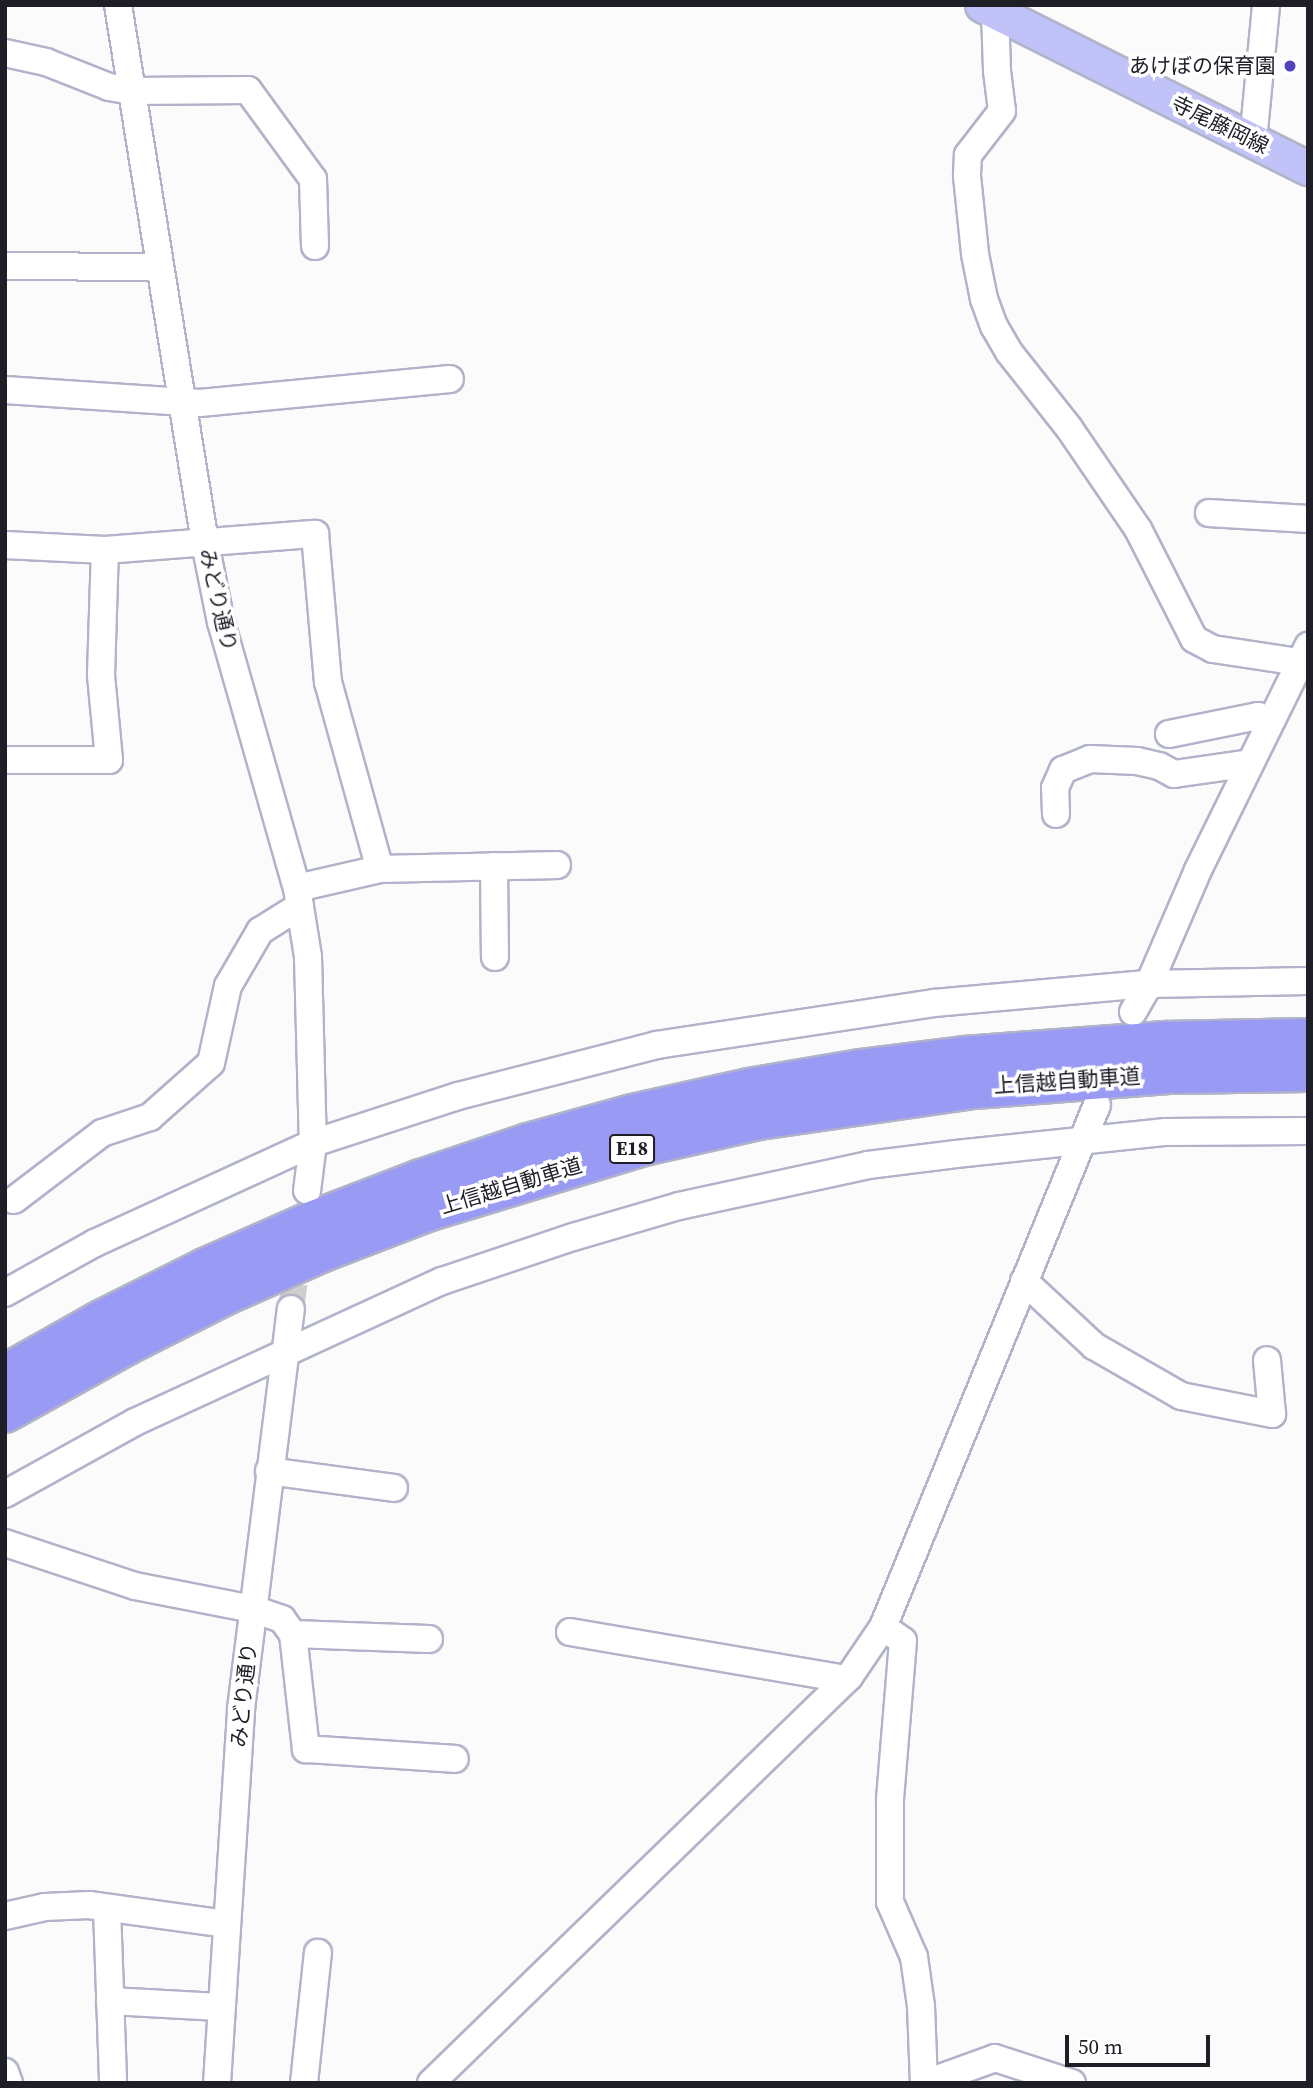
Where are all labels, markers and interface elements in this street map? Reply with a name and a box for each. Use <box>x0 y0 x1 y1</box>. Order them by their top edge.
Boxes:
place label: あけぼの保育園 <box>1129 53 1276 79</box>
marker: あけぼの保育園 <box>1282 58 1298 74</box>
street label: 寺尾藤岡線 <box>1167 91 1273 159</box>
street label: みどり通り <box>194 546 242 654</box>
street label: 上信越自動車道 <box>993 1063 1141 1099</box>
road number: E18 <box>608 1134 656 1164</box>
street label: 上信越自動車道 <box>437 1152 585 1220</box>
street label: みどり通り <box>226 1641 262 1749</box>
scale bar <box>1068 2022 1213 2066</box>
text: 50 m <box>1078 2032 1123 2061</box>

